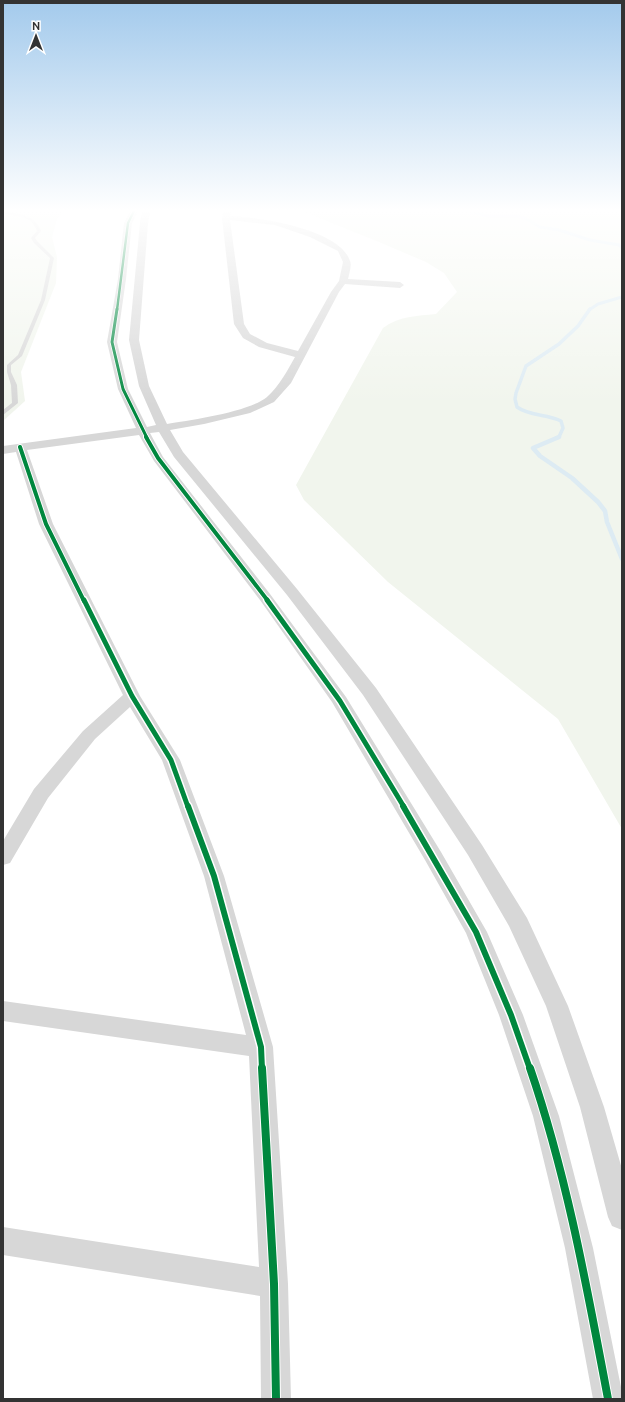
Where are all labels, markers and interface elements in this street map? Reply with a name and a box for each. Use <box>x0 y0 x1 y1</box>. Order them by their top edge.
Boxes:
north arrow <box>16 16 56 56</box>
text: N <box>32 20 40 32</box>

